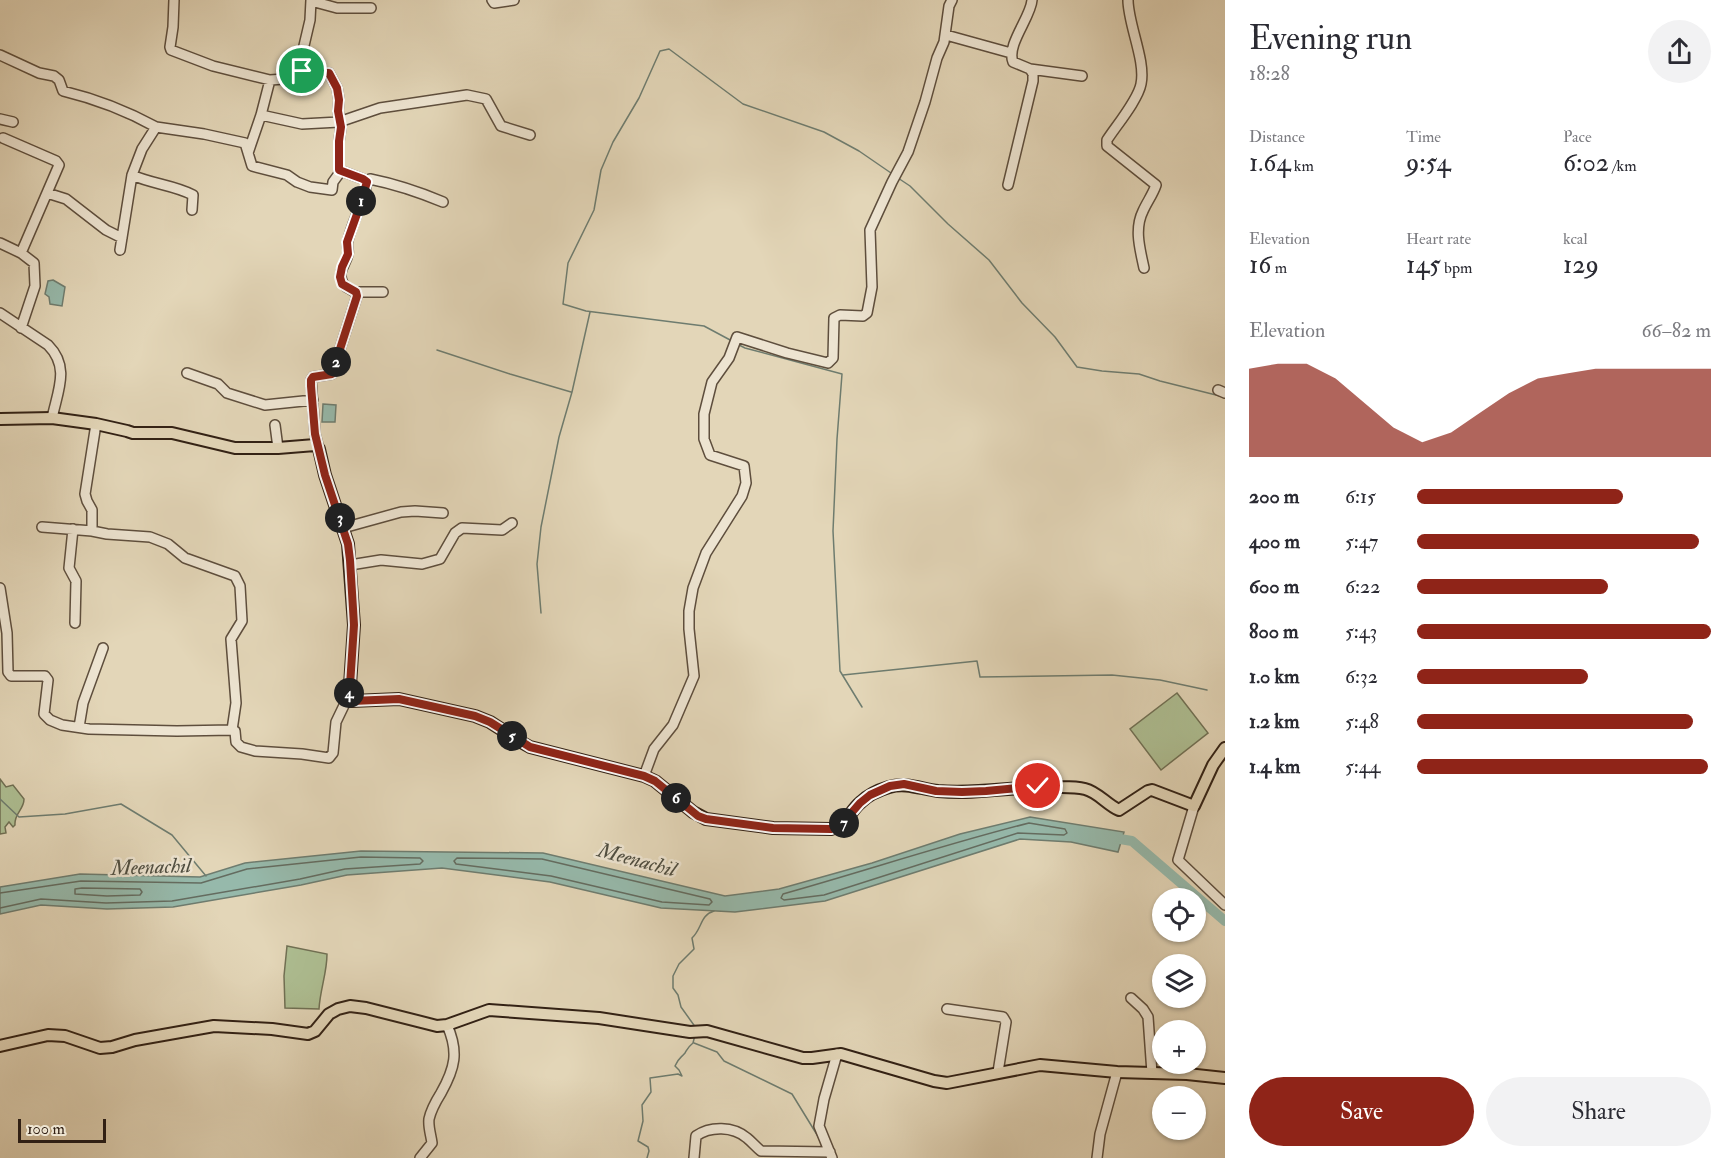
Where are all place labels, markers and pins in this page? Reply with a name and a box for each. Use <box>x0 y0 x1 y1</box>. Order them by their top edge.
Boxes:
pin <box>276 45 327 96</box>
pin: 1 <box>346 186 376 216</box>
pin: 2 <box>321 347 351 377</box>
pin: 3 <box>325 503 355 533</box>
pin: 4 <box>334 678 364 708</box>
pin: 5 <box>497 721 527 751</box>
pin <box>1012 760 1063 811</box>
pin: 6 <box>661 783 691 813</box>
pin: 7 <box>829 808 859 838</box>

